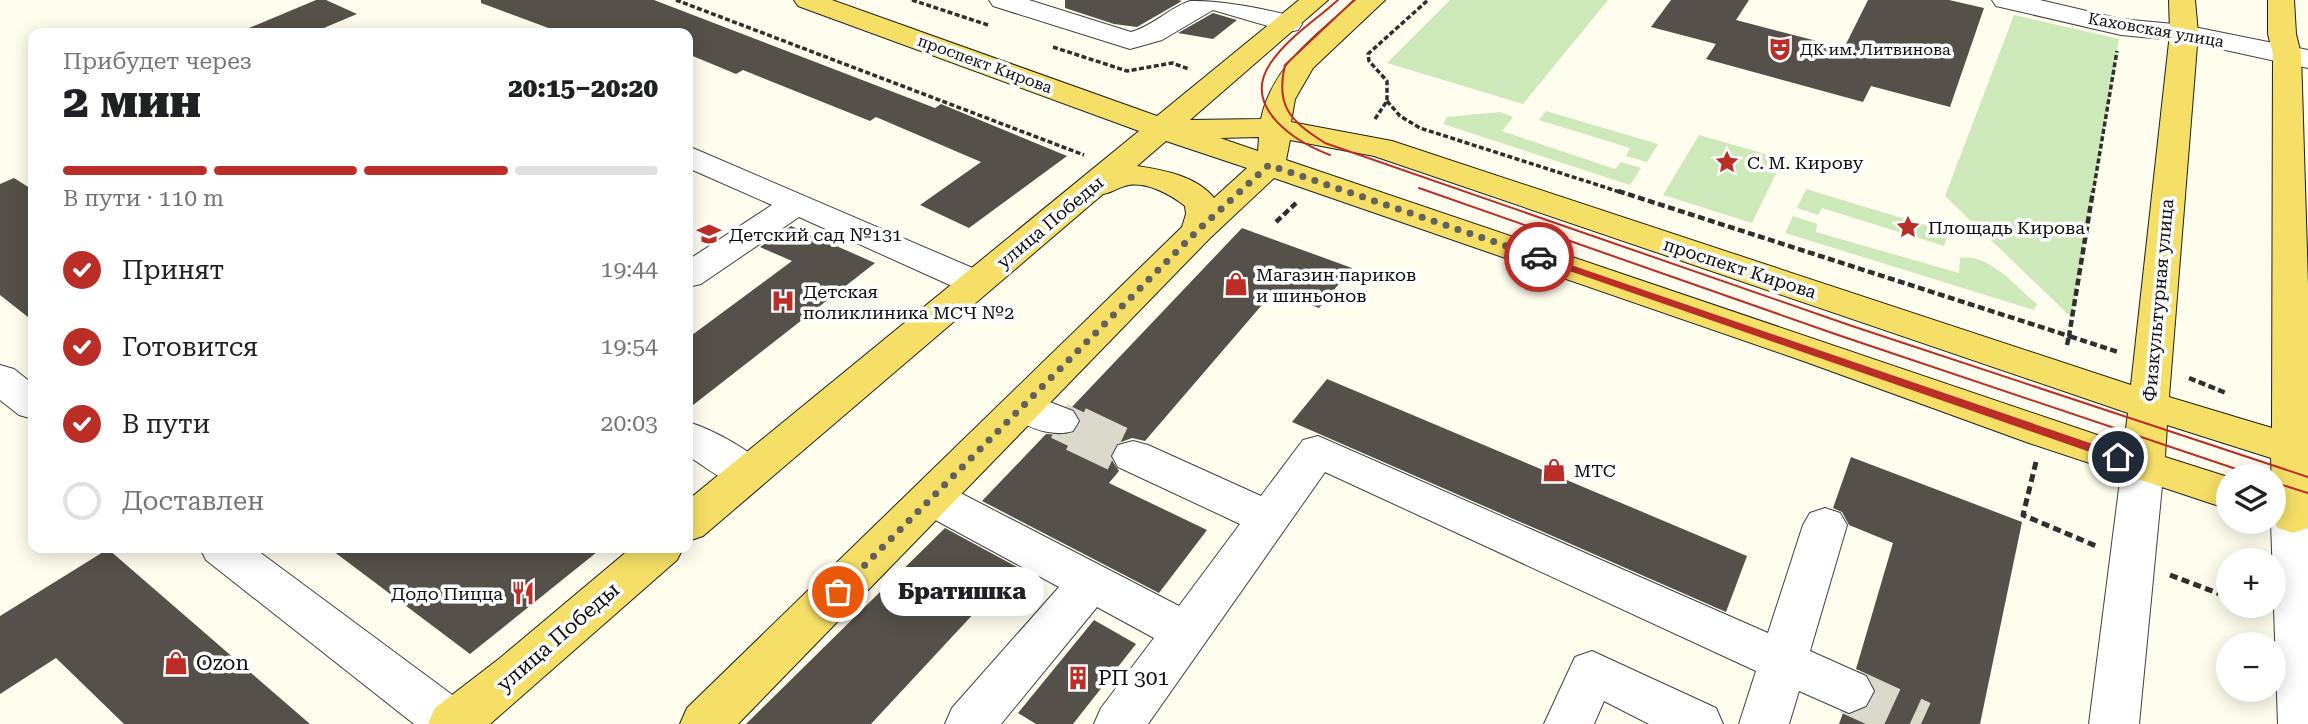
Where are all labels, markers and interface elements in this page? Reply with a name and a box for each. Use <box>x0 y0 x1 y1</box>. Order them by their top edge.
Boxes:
street label: Каховская улица <box>2087 9 2226 51</box>
street label: проспект Кирова <box>915 31 1055 97</box>
theatre icon: ДК им. Литвинова <box>1766 35 1794 63</box>
place label: ДК им. Литвинова <box>1800 40 1951 59</box>
text: Прибудет через <box>63 48 252 75</box>
text: 20:15–20:20 <box>508 73 658 103</box>
text: 2 мин <box>63 74 201 128</box>
place icon: С. М. Кирову <box>1713 148 1741 176</box>
place label: С. М. Кирову <box>1747 152 1864 173</box>
street label: улица Победы <box>993 171 1108 273</box>
text: В пути · 110 m <box>63 185 224 212</box>
street label: Физкультурная улица <box>2139 197 2177 402</box>
place icon: Площадь Кирова <box>1894 213 1922 241</box>
place label: Площадь Кирова <box>1928 217 2085 238</box>
school or university icon: Детский сад №131 <box>695 220 723 248</box>
courier <box>1504 222 1574 292</box>
place label: Детский сад №131 <box>729 224 902 245</box>
street label: проспект Кирова <box>1661 233 1819 303</box>
icon: car <box>1520 238 1558 276</box>
icon: check <box>63 251 101 289</box>
text: Принят <box>122 255 224 285</box>
text: 19:44 <box>601 256 658 283</box>
place label: Магазин париков и шиньонов <box>1256 264 1416 306</box>
shop icon: Магазин париков и шиньонов <box>1222 270 1250 298</box>
place label: Детская поликлиника МСЧ №2 <box>803 281 1014 323</box>
hospital icon: Детская поликлиника МСЧ №2 <box>769 287 797 315</box>
icon: check <box>63 328 101 366</box>
text: Готовится <box>122 332 258 362</box>
text: 19:54 <box>601 333 658 360</box>
icon: check <box>63 405 101 443</box>
text: В пути <box>122 409 210 439</box>
text: 20:03 <box>601 410 658 437</box>
pin <box>2088 427 2148 487</box>
icon: home <box>2099 438 2137 476</box>
shop icon: МТС <box>1540 456 1568 484</box>
place label: МТС <box>1574 460 1616 481</box>
map controls <box>2216 464 2286 702</box>
button: layers <box>2216 464 2286 534</box>
text: Доставлен <box>122 486 264 516</box>
button: + <box>2216 548 2286 618</box>
pin <box>808 562 868 622</box>
callout: Братишка <box>880 568 1044 616</box>
icon: bag <box>819 573 857 611</box>
street label: улица Победы <box>492 577 624 697</box>
text: Братишка <box>898 578 1026 605</box>
restaurant icon: Додо Пицца <box>509 579 537 607</box>
place label: Додо Пицца <box>391 583 503 604</box>
button: − <box>2216 632 2286 702</box>
shop icon: Ozon <box>162 649 190 677</box>
place label: Ozon <box>196 651 249 675</box>
building icon: РП 301 <box>1064 664 1092 692</box>
place label: РП 301 <box>1098 666 1169 690</box>

